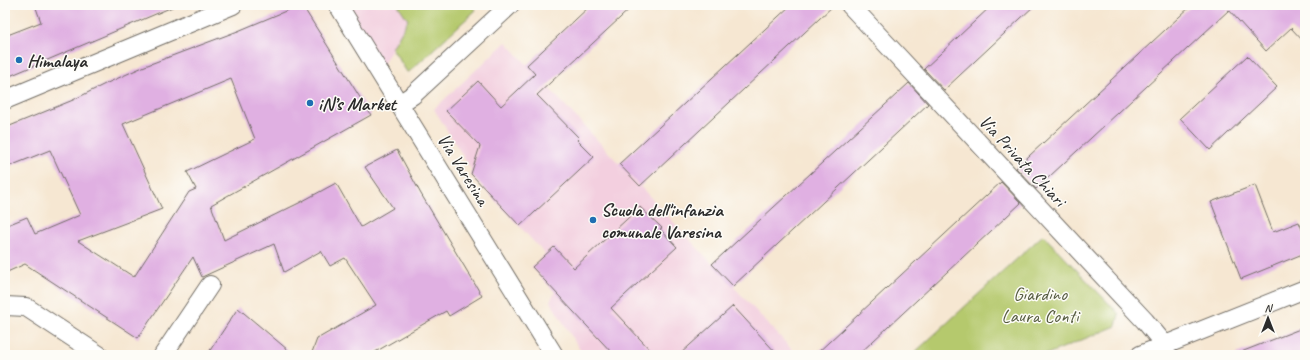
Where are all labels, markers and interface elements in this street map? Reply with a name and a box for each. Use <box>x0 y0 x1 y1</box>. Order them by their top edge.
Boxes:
place label: Himalaya <box>27 49 88 73</box>
marker: Himalaya <box>14 55 24 65</box>
place label: iN’s Market <box>318 92 398 116</box>
marker: iN’s Market <box>305 98 315 108</box>
street label: Via Privata Chiari <box>974 110 1073 214</box>
street label: Via Varesina <box>432 129 496 212</box>
place label: Scuola dell'infanzia comunale Varesina <box>601 198 724 244</box>
marker: Scuola dell'infanzia comunale Varesina <box>588 215 598 225</box>
park label: Giardino Laura Conti <box>1002 282 1081 328</box>
north arrow <box>1248 298 1288 338</box>
text: N <box>1265 301 1274 315</box>

